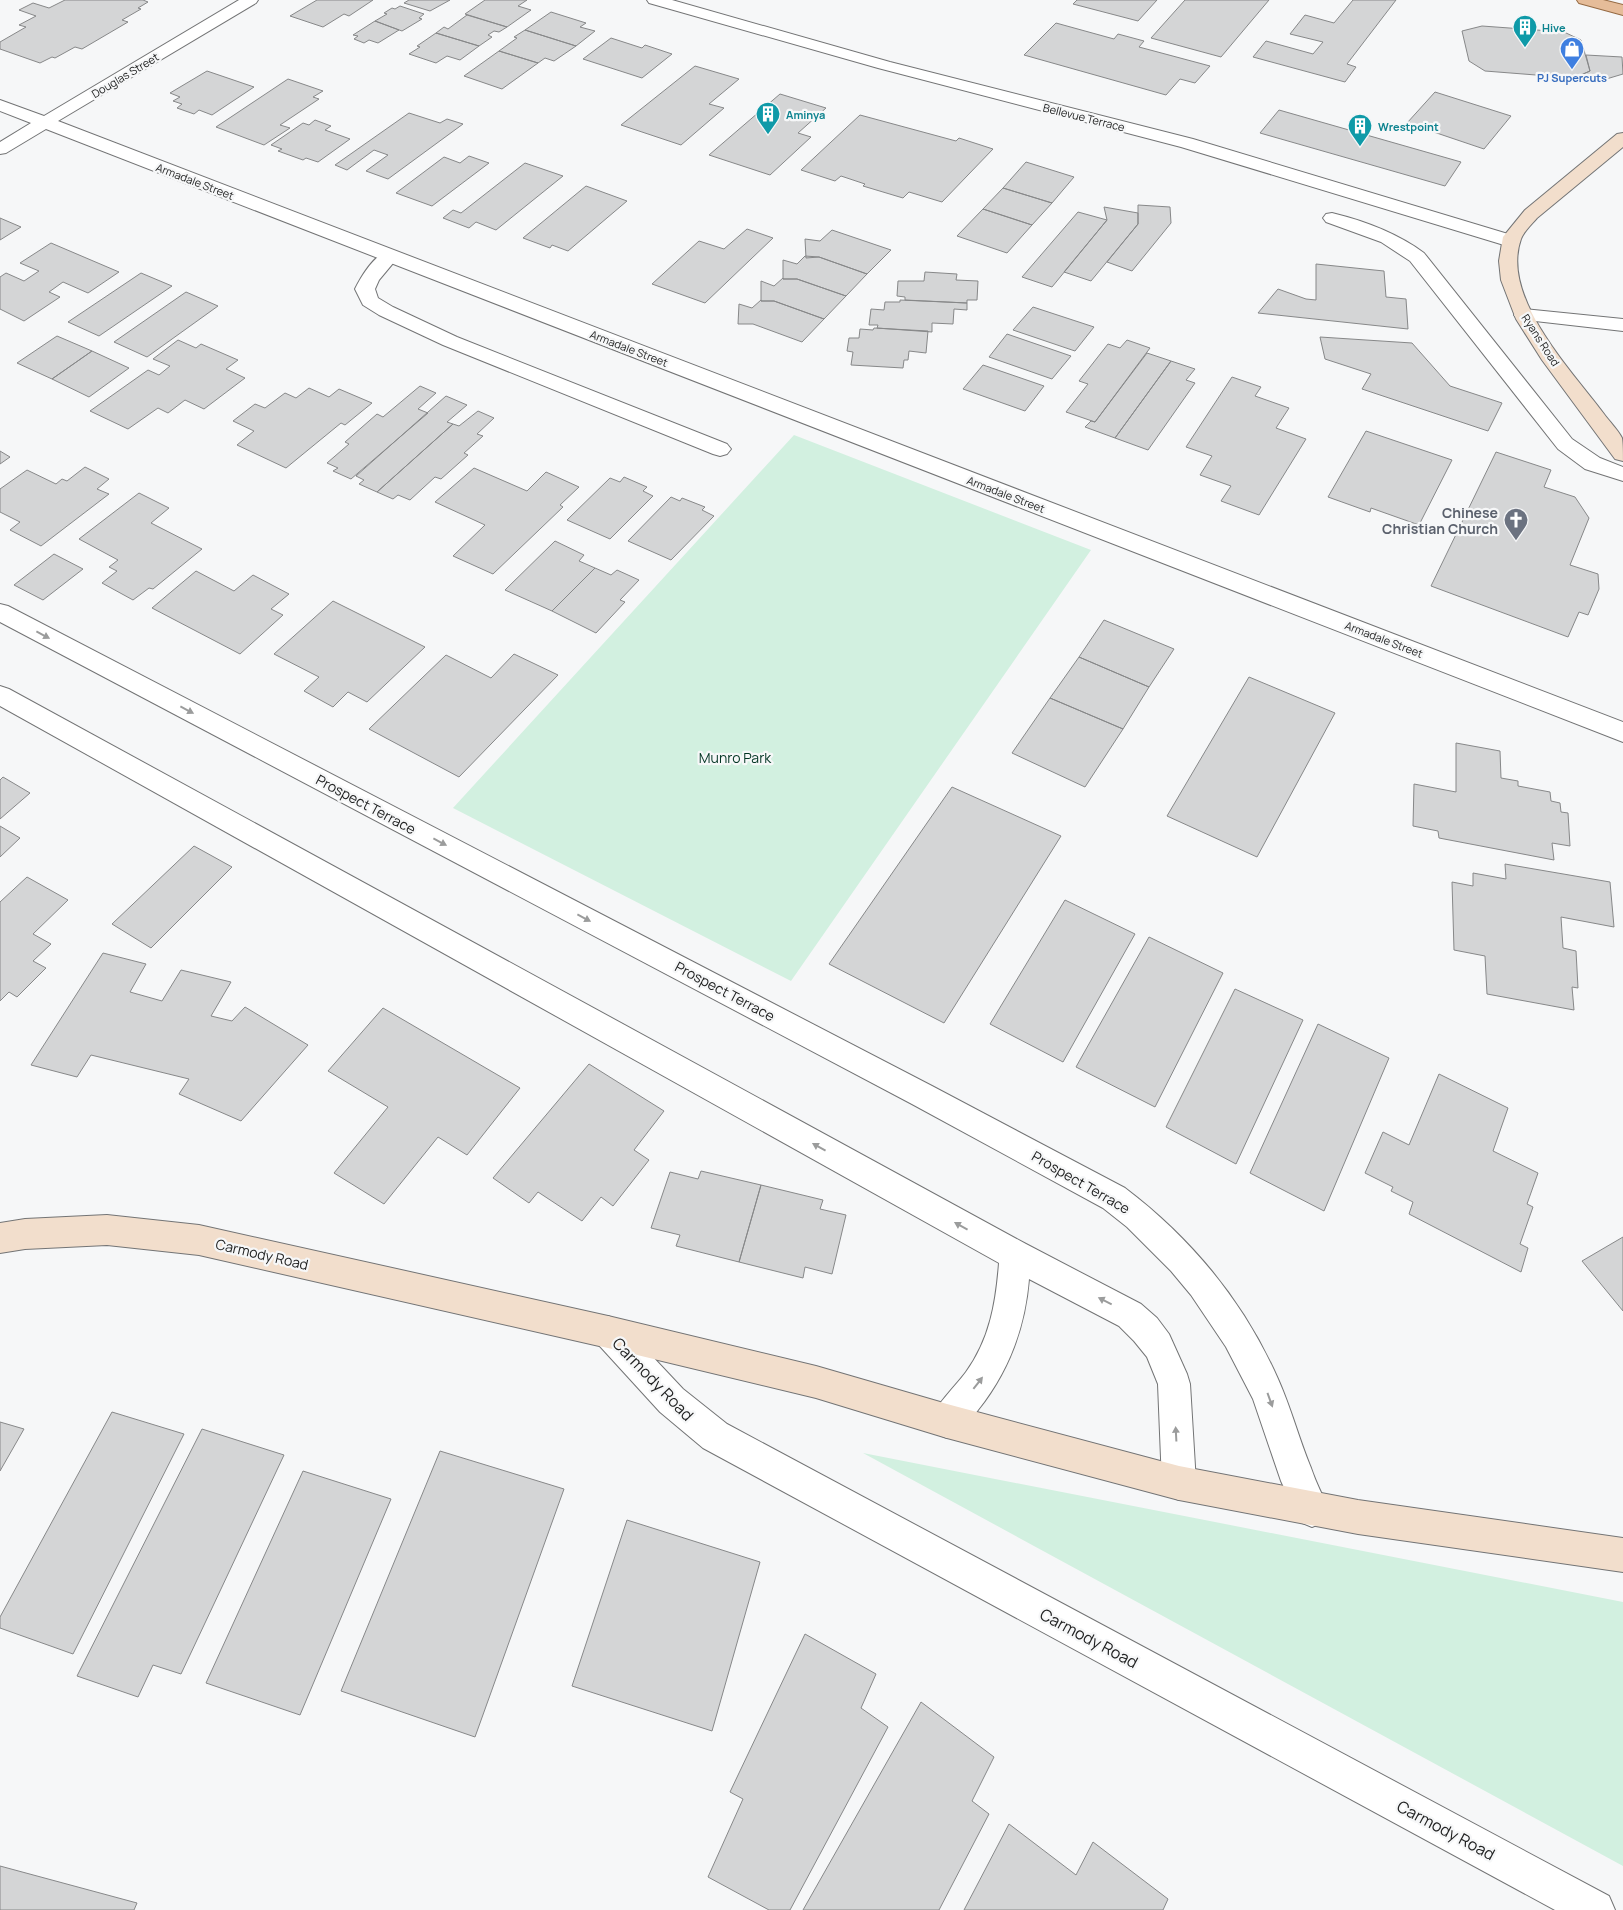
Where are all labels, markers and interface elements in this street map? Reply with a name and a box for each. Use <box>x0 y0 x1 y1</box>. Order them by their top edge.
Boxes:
building icon: Hive <box>1512 14 1538 48</box>
place label: Hive <box>1542 20 1566 35</box>
shop icon: PJ Supercuts <box>1559 36 1585 70</box>
street label: Douglas Street <box>89 49 161 101</box>
place label: PJ Supercuts <box>1537 70 1607 85</box>
street label: Bellevue Terrace <box>1042 100 1127 135</box>
building icon: Aminya <box>755 101 781 135</box>
place label: Aminya <box>786 107 825 122</box>
building icon: Wrestpoint <box>1347 113 1373 147</box>
place label: Wrestpoint <box>1378 119 1439 134</box>
street label: Armadale Street <box>154 159 236 203</box>
street label: Ryans Road <box>1519 311 1563 369</box>
street label: Armadale Street <box>588 326 670 370</box>
street label: Armadale Street <box>965 472 1047 516</box>
place label: Chinese Christian Church <box>1382 503 1498 538</box>
church icon: Chinese Christian Church <box>1503 507 1529 541</box>
street label: Armadale Street <box>1343 617 1425 661</box>
one-way arrow <box>36 631 50 639</box>
one-way arrow <box>180 706 194 714</box>
park label: Munro Park <box>699 748 772 767</box>
street label: Prospect Terrace <box>313 770 419 838</box>
one-way arrow <box>433 838 447 846</box>
one-way arrow <box>577 914 591 922</box>
street label: Prospect Terrace <box>672 957 778 1025</box>
one-way arrow <box>812 1143 826 1151</box>
street label: Prospect Terrace <box>1028 1146 1134 1218</box>
one-way arrow <box>955 1221 968 1230</box>
street label: Carmody Road <box>214 1234 310 1274</box>
one-way arrow <box>1098 1297 1112 1305</box>
street label: Carmody Road <box>608 1332 698 1426</box>
one-way arrow <box>972 1377 983 1390</box>
one-way arrow <box>1267 1393 1274 1408</box>
one-way arrow <box>1172 1426 1180 1442</box>
street label: Carmody Road <box>1036 1603 1142 1673</box>
street label: Carmody Road <box>1393 1795 1499 1865</box>

